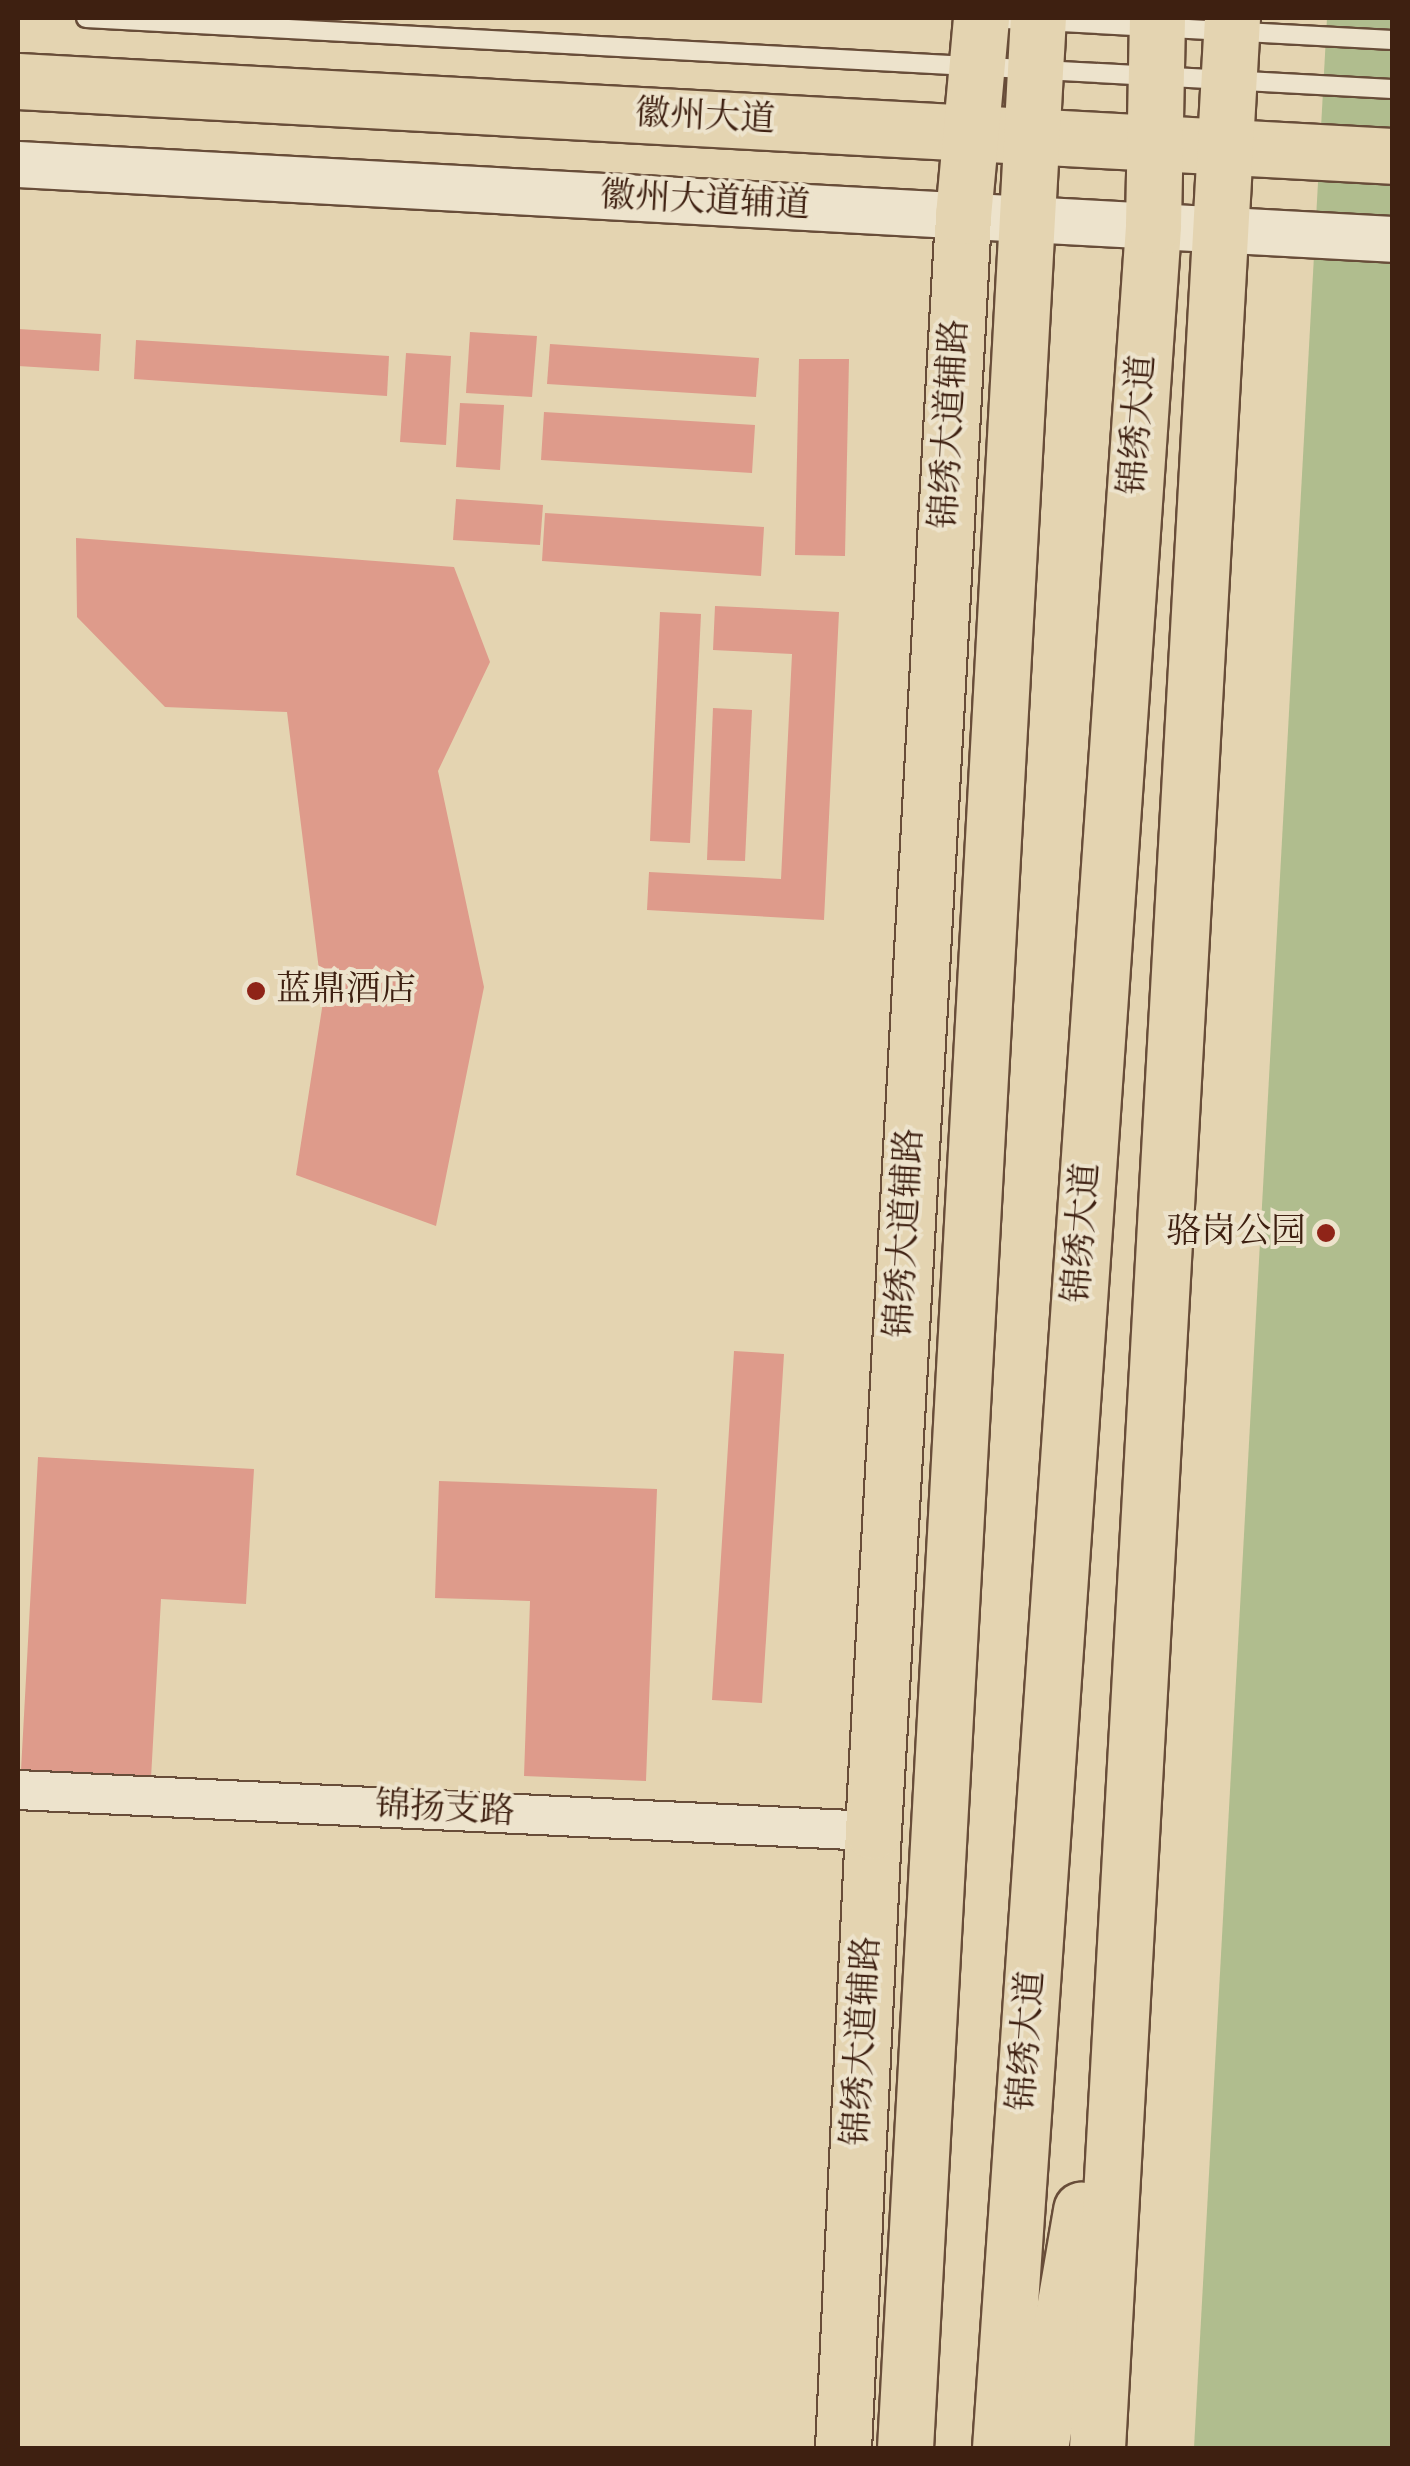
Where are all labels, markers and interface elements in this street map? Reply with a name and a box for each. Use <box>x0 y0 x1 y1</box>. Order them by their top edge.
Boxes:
street label: 徽州大道 <box>634 93 776 143</box>
street label: 徽州大道辅道 <box>599 176 811 228</box>
street label: 锦绣大道辅路 <box>925 318 977 530</box>
street label: 锦绣大道 <box>1113 354 1165 496</box>
place label: 蓝鼎酒店 <box>276 970 416 1012</box>
marker: 蓝鼎酒店 <box>245 980 267 1002</box>
street label: 锦绣大道辅路 <box>880 1127 932 1339</box>
street label: 锦绣大道 <box>1057 1162 1109 1304</box>
place label: 骆岗公园 <box>1166 1212 1306 1254</box>
marker: 骆岗公园 <box>1315 1222 1337 1244</box>
street label: 锦扬支路 <box>374 1785 516 1835</box>
street label: 锦绣大道辅路 <box>837 1935 889 2147</box>
street label: 锦绣大道 <box>1002 1970 1054 2112</box>

